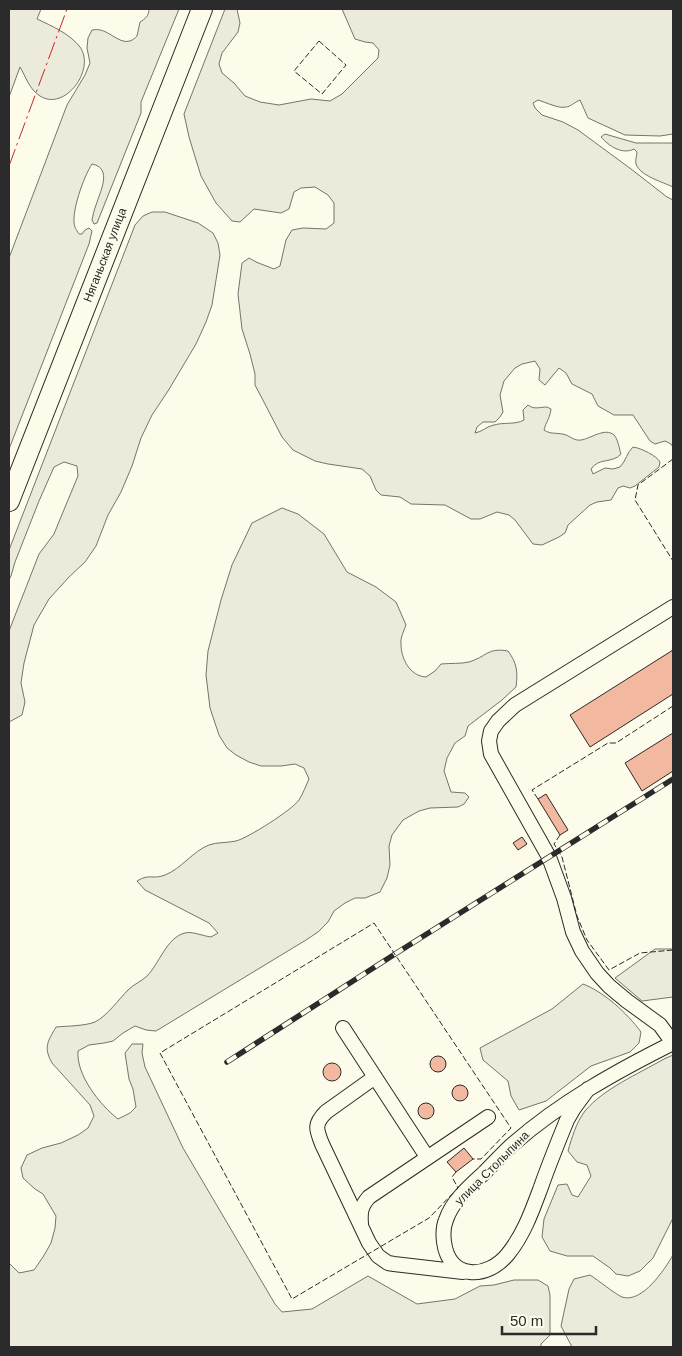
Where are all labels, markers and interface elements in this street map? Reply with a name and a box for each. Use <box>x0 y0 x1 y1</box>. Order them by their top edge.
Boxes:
street label: Няганьская улица <box>81 206 130 304</box>
street label: улица Столыпина <box>452 1128 532 1208</box>
scale bar <box>502 1304 596 1336</box>
text: 50 m <box>510 1312 543 1329</box>

